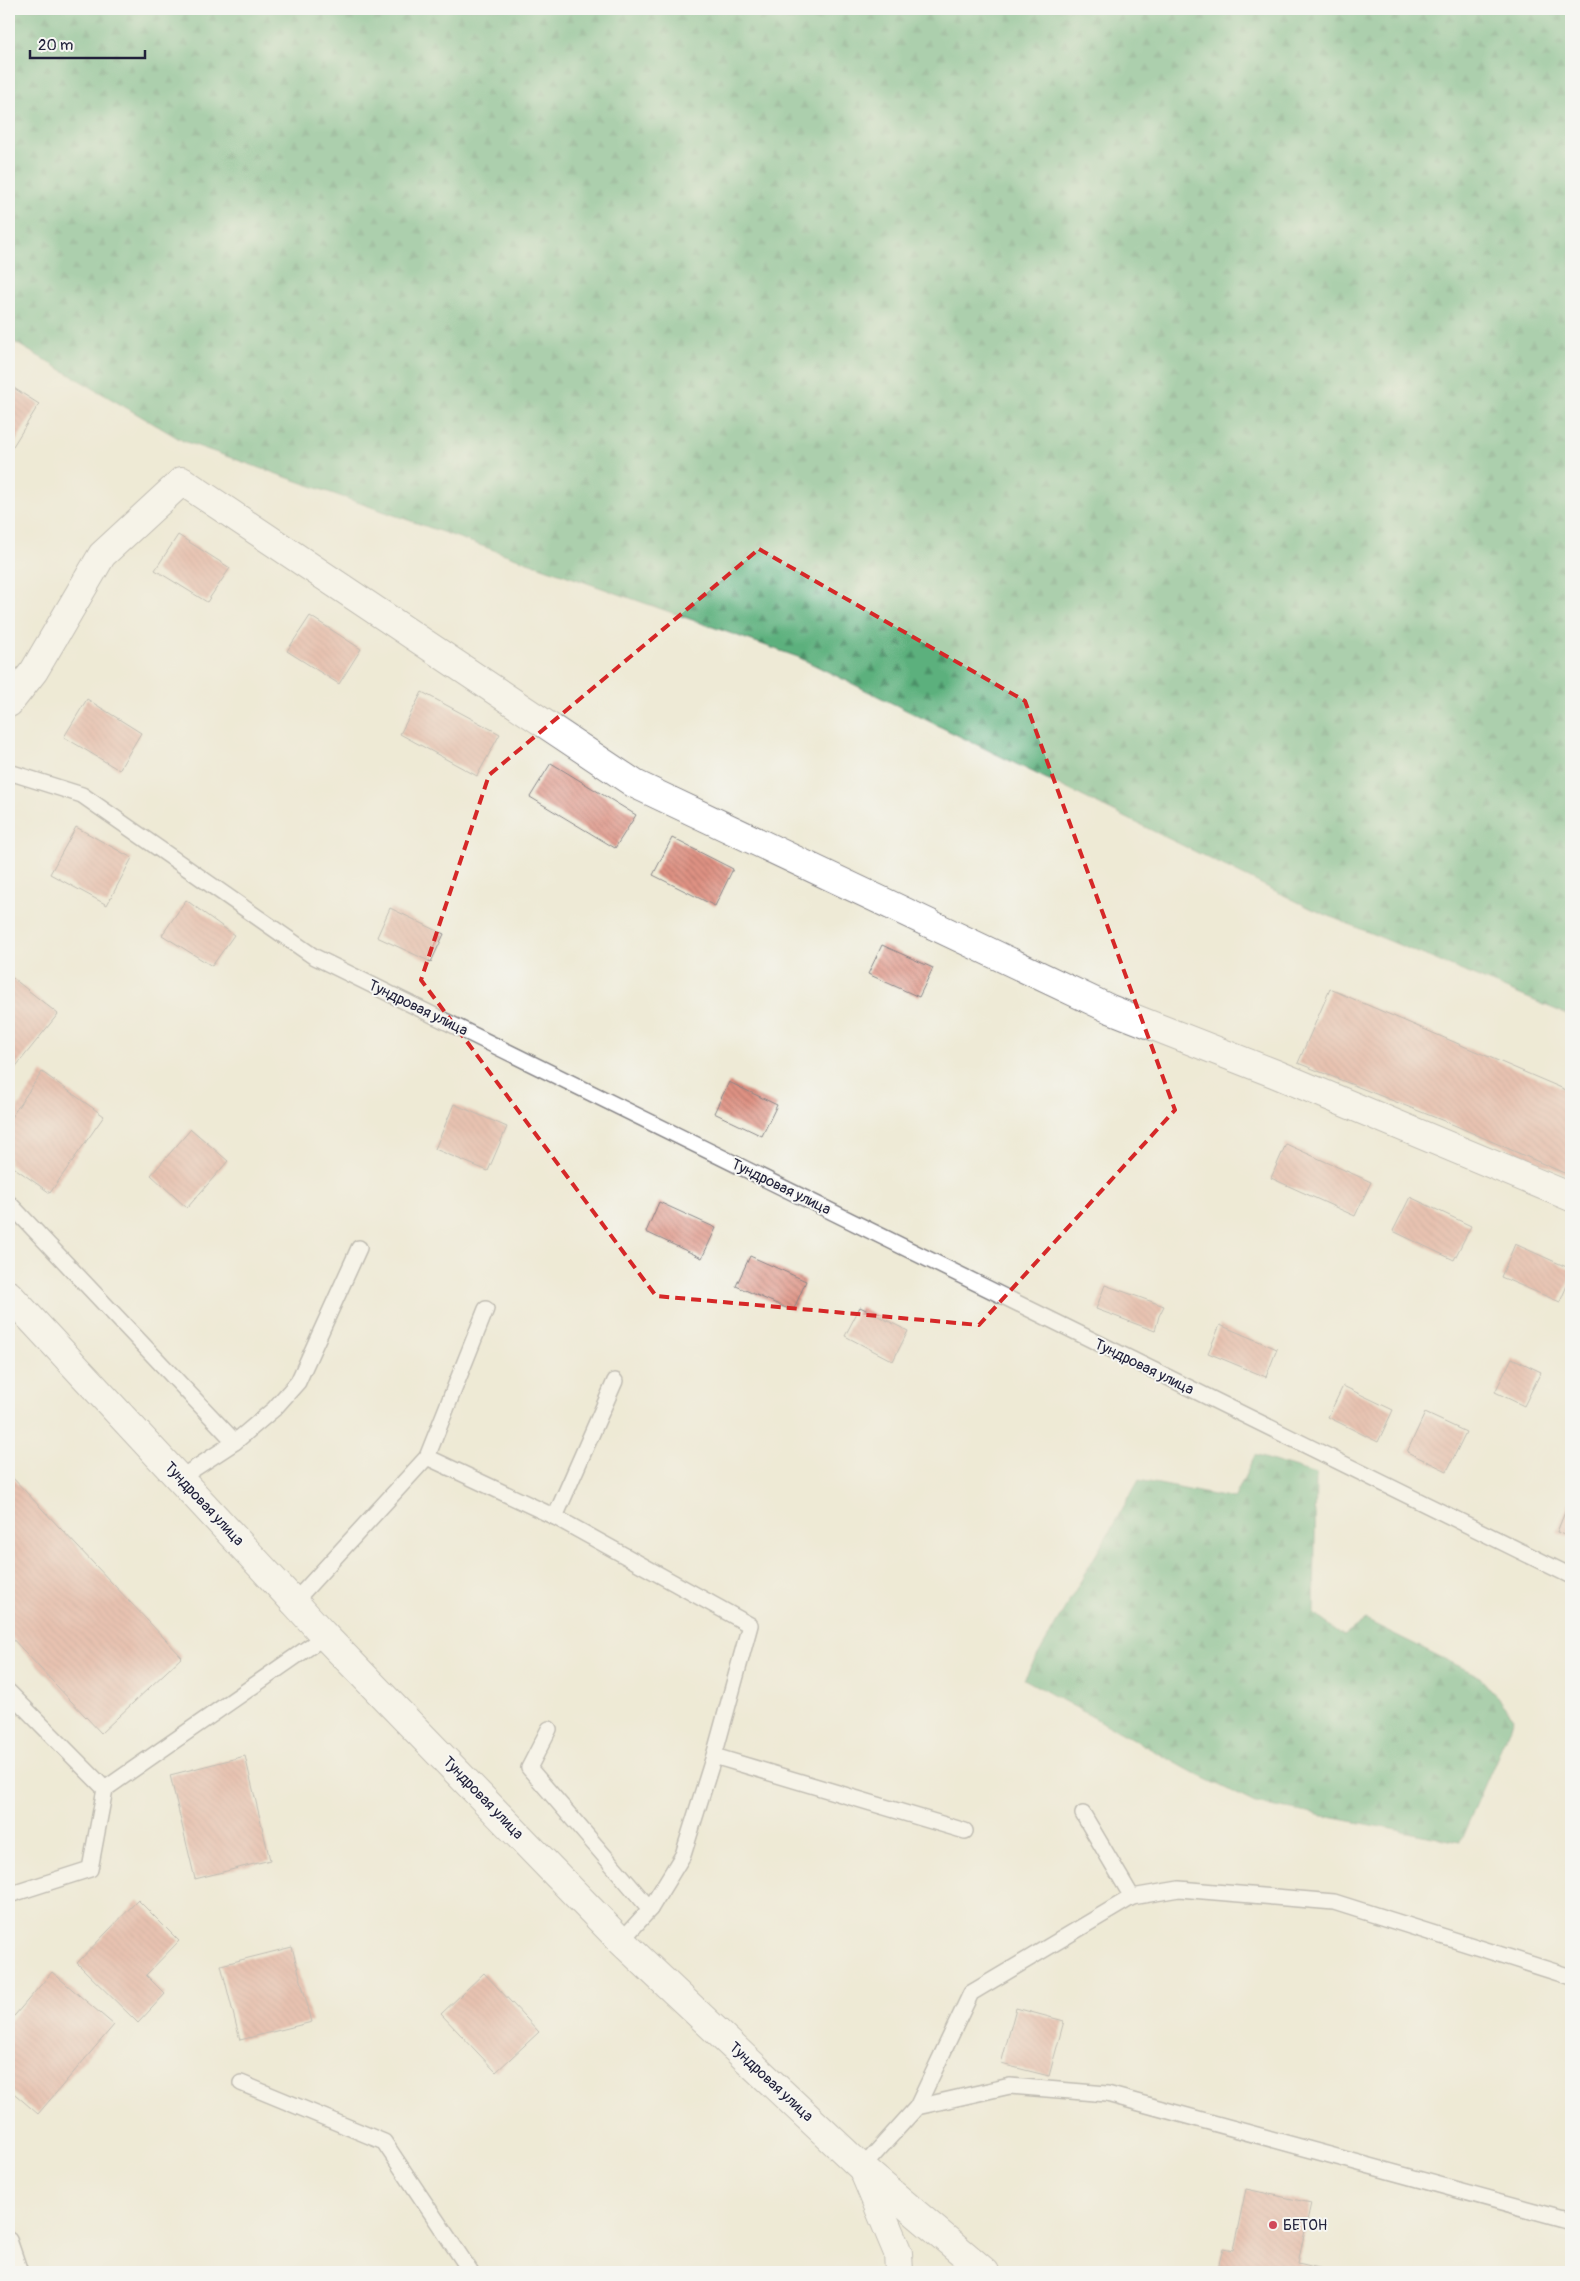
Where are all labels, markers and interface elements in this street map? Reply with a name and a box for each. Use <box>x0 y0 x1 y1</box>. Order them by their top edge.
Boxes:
scale bar <box>30 28 145 60</box>
text: 20 m <box>38 36 73 55</box>
street label: Тундровая улица <box>365 976 471 1040</box>
street label: Тундровая улица <box>728 1155 834 1219</box>
street label: Тундровая улица <box>1091 1335 1197 1399</box>
street label: Тундровая улица <box>160 1458 248 1550</box>
street label: Тундровая улица <box>439 1752 527 1844</box>
street label: Тундровая улица <box>725 2038 817 2126</box>
place label: БЕТОН <box>1283 2216 1327 2235</box>
marker: БЕТОН <box>1267 2219 1279 2231</box>

